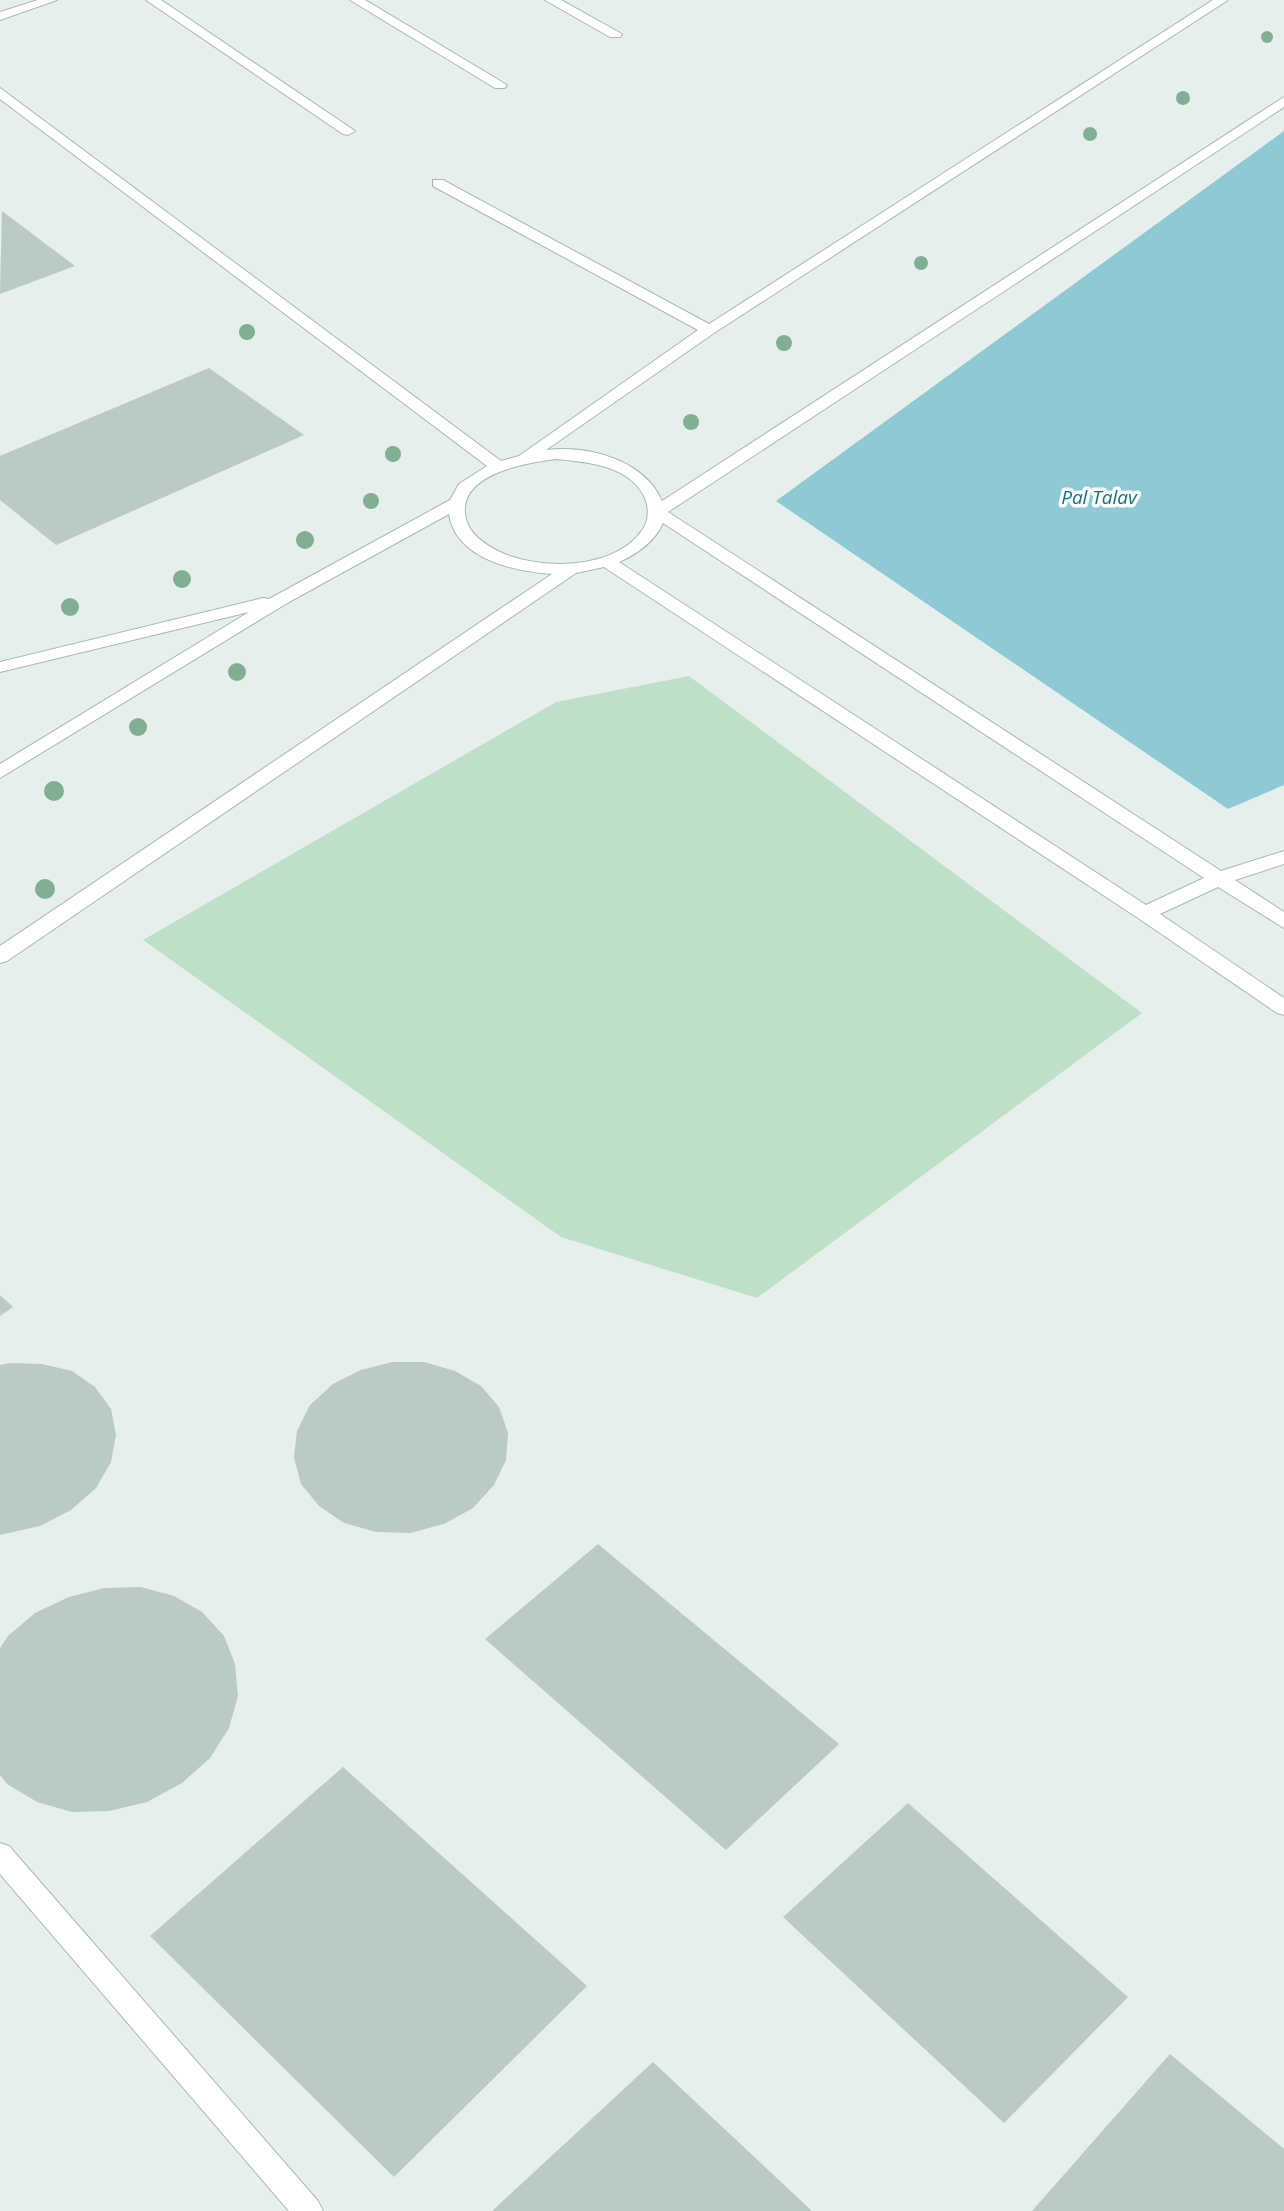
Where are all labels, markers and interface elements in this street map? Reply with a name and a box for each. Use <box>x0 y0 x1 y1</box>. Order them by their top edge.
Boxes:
water label: Pal Talav <box>1061 484 1138 510</box>

